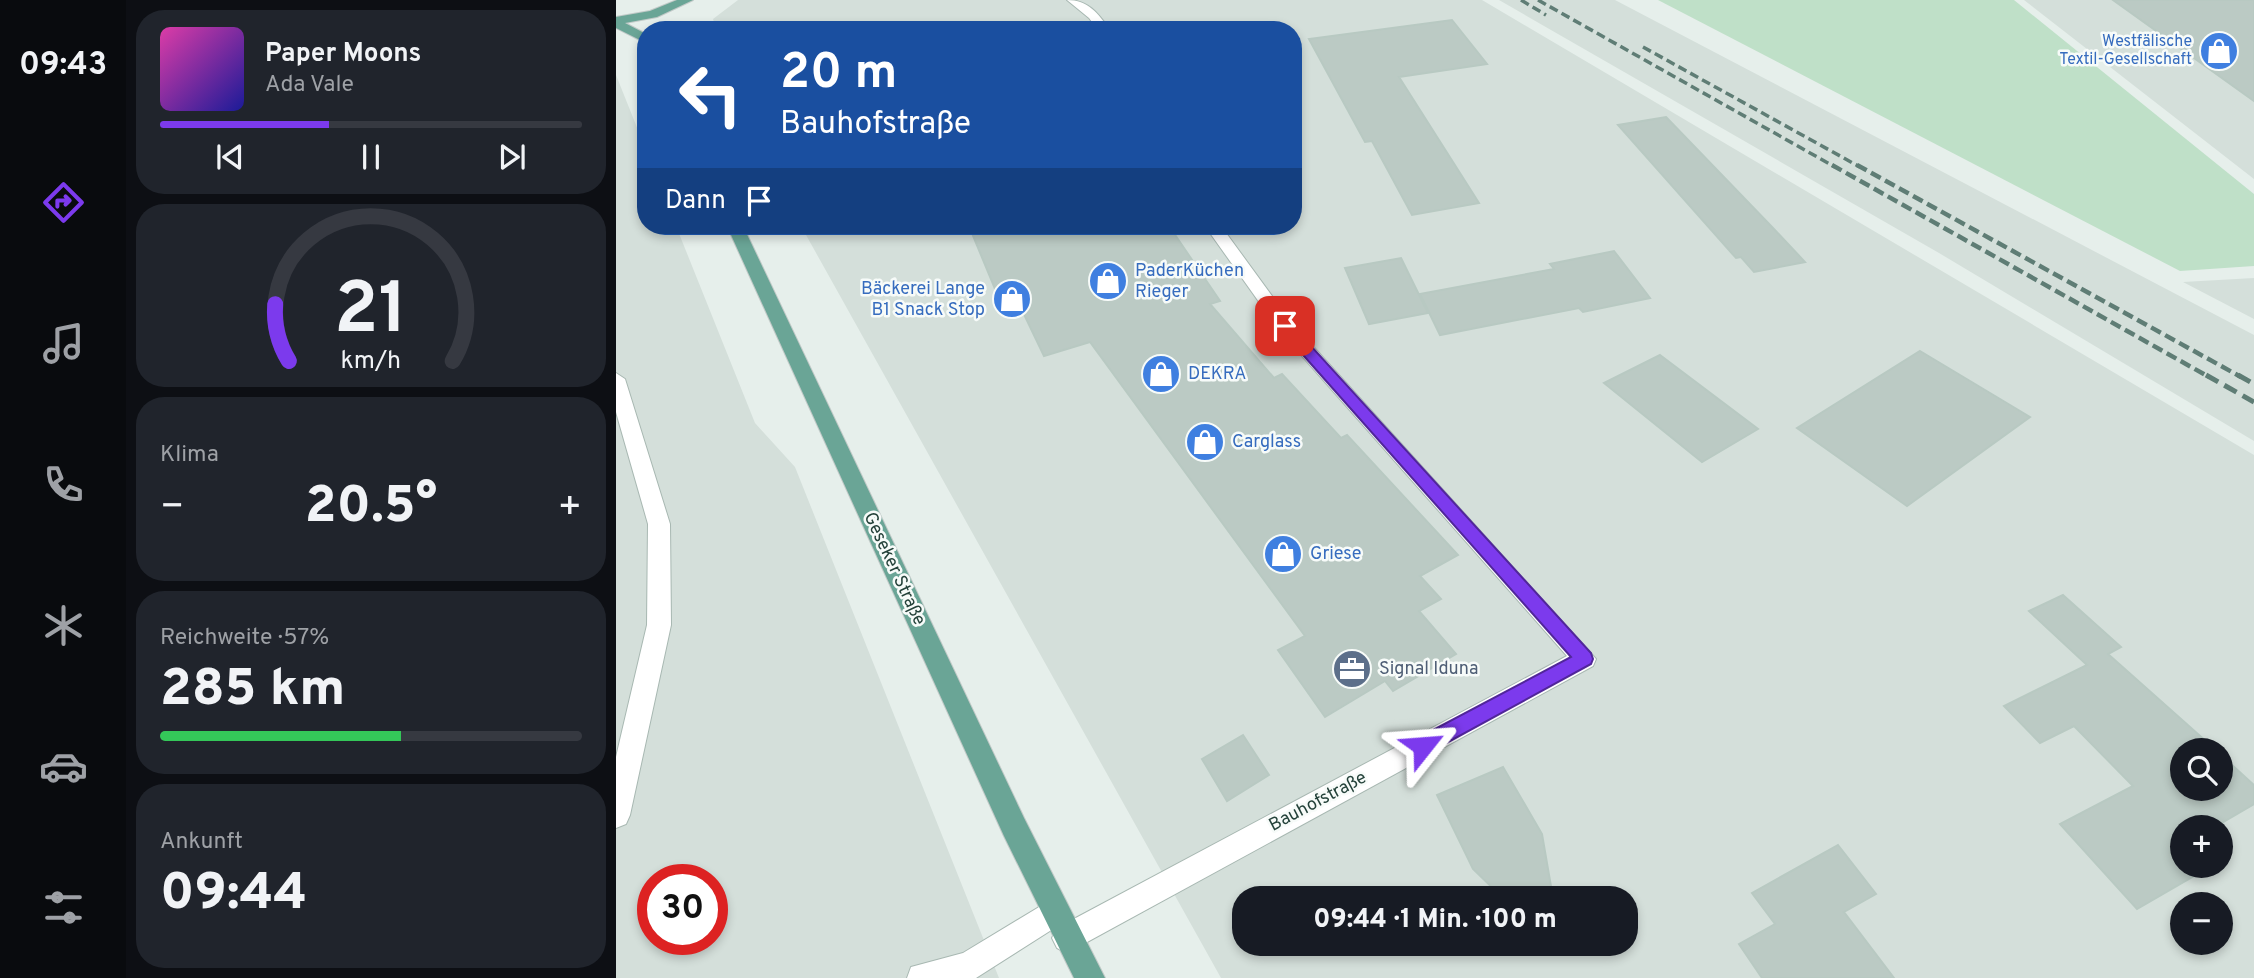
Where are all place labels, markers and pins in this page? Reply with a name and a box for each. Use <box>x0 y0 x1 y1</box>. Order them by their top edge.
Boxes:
shop icon: Westfälische Textil-Gesellschaft <box>2198 30 2240 72</box>
place label: Westfälische Textil-Gesellschaft <box>2059 32 2192 70</box>
shop icon: PaderKüchen Rieger <box>1087 260 1129 302</box>
place label: PaderKüchen Rieger <box>1135 260 1244 304</box>
place label: Bäckerei Lange B1 Snack Stop <box>861 278 985 322</box>
shop icon: Bäckerei Lange B1 Snack Stop <box>991 278 1033 320</box>
pin <box>1255 296 1315 356</box>
shop icon: DEKRA <box>1140 353 1182 395</box>
place label: DEKRA <box>1188 363 1246 386</box>
shop icon: Carglass <box>1184 421 1226 463</box>
place label: Carglass <box>1232 431 1301 454</box>
shop icon: Griese <box>1262 533 1304 575</box>
place label: Griese <box>1310 543 1361 566</box>
office icon: Signal Iduna <box>1331 648 1373 690</box>
place label: Signal Iduna <box>1379 658 1478 681</box>

